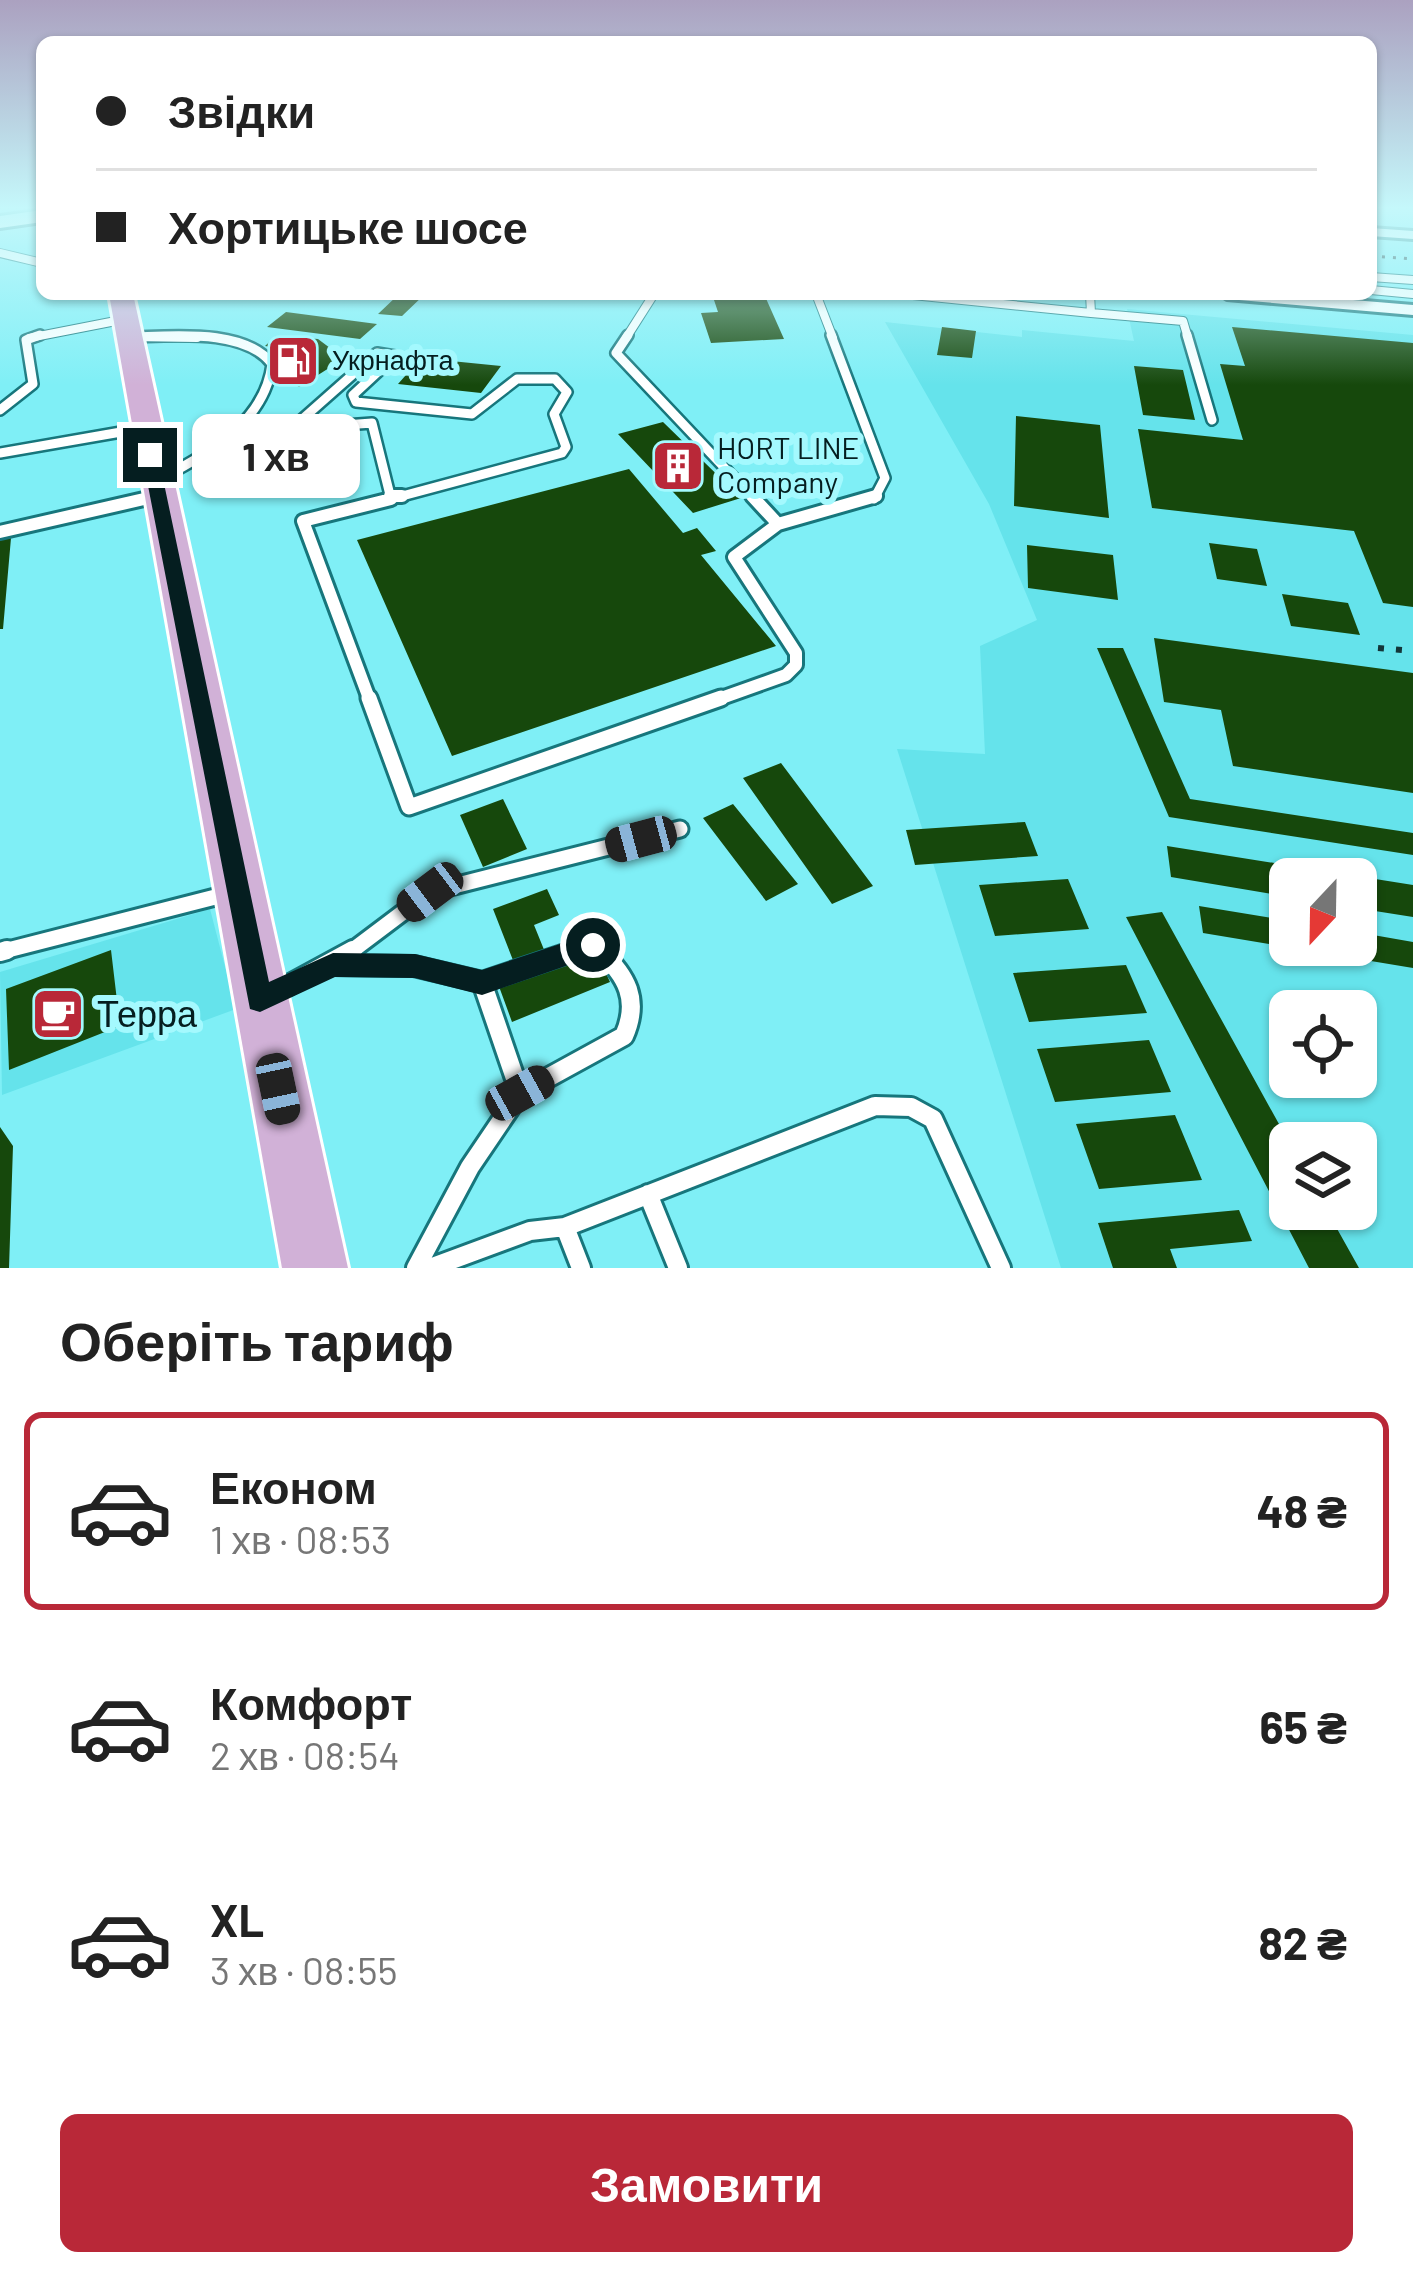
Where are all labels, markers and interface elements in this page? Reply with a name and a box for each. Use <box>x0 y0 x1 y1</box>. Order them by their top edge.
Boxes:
text: Звідки <box>168 83 315 137</box>
text: Хортицьке шосе <box>168 199 528 253</box>
fuel station icon: Укрнафта <box>265 333 321 389</box>
place label: Укрнафта <box>332 343 454 376</box>
callout: 1 хв <box>192 413 360 497</box>
route end <box>123 428 177 482</box>
place label: HORT LINE Company <box>717 429 860 499</box>
text: 1 хв <box>242 432 310 479</box>
building icon: HORT LINE Company <box>650 438 706 494</box>
car <box>602 812 680 866</box>
car <box>390 856 470 928</box>
north arrow <box>1269 858 1377 966</box>
map controls <box>1269 858 1377 1230</box>
route start <box>566 918 620 972</box>
cafe icon: Терра <box>30 986 86 1042</box>
button: locate <box>1269 990 1377 1098</box>
place label: Терра <box>97 991 198 1035</box>
car <box>253 1050 303 1128</box>
car <box>480 1060 560 1126</box>
button: layers <box>1269 1122 1377 1230</box>
text: Оберіть тариф <box>60 1307 454 1372</box>
icon: car <box>66 1457 174 1565</box>
text: Економ <box>210 1459 377 1513</box>
text: 48 ₴ <box>1256 1483 1347 1537</box>
text: 1 хв · 08:53 <box>210 1515 391 1562</box>
icon: car <box>66 1673 174 1781</box>
text: Комфорт <box>210 1675 412 1729</box>
text: 65 ₴ <box>1260 1699 1347 1753</box>
text: 2 хв · 08:54 <box>210 1731 400 1778</box>
icon: car <box>66 1889 174 1997</box>
text: XL <box>210 1892 264 1946</box>
text: 82 ₴ <box>1258 1915 1347 1969</box>
text: 3 хв · 08:55 <box>210 1946 398 1993</box>
button: Замовити <box>60 2114 1353 2252</box>

